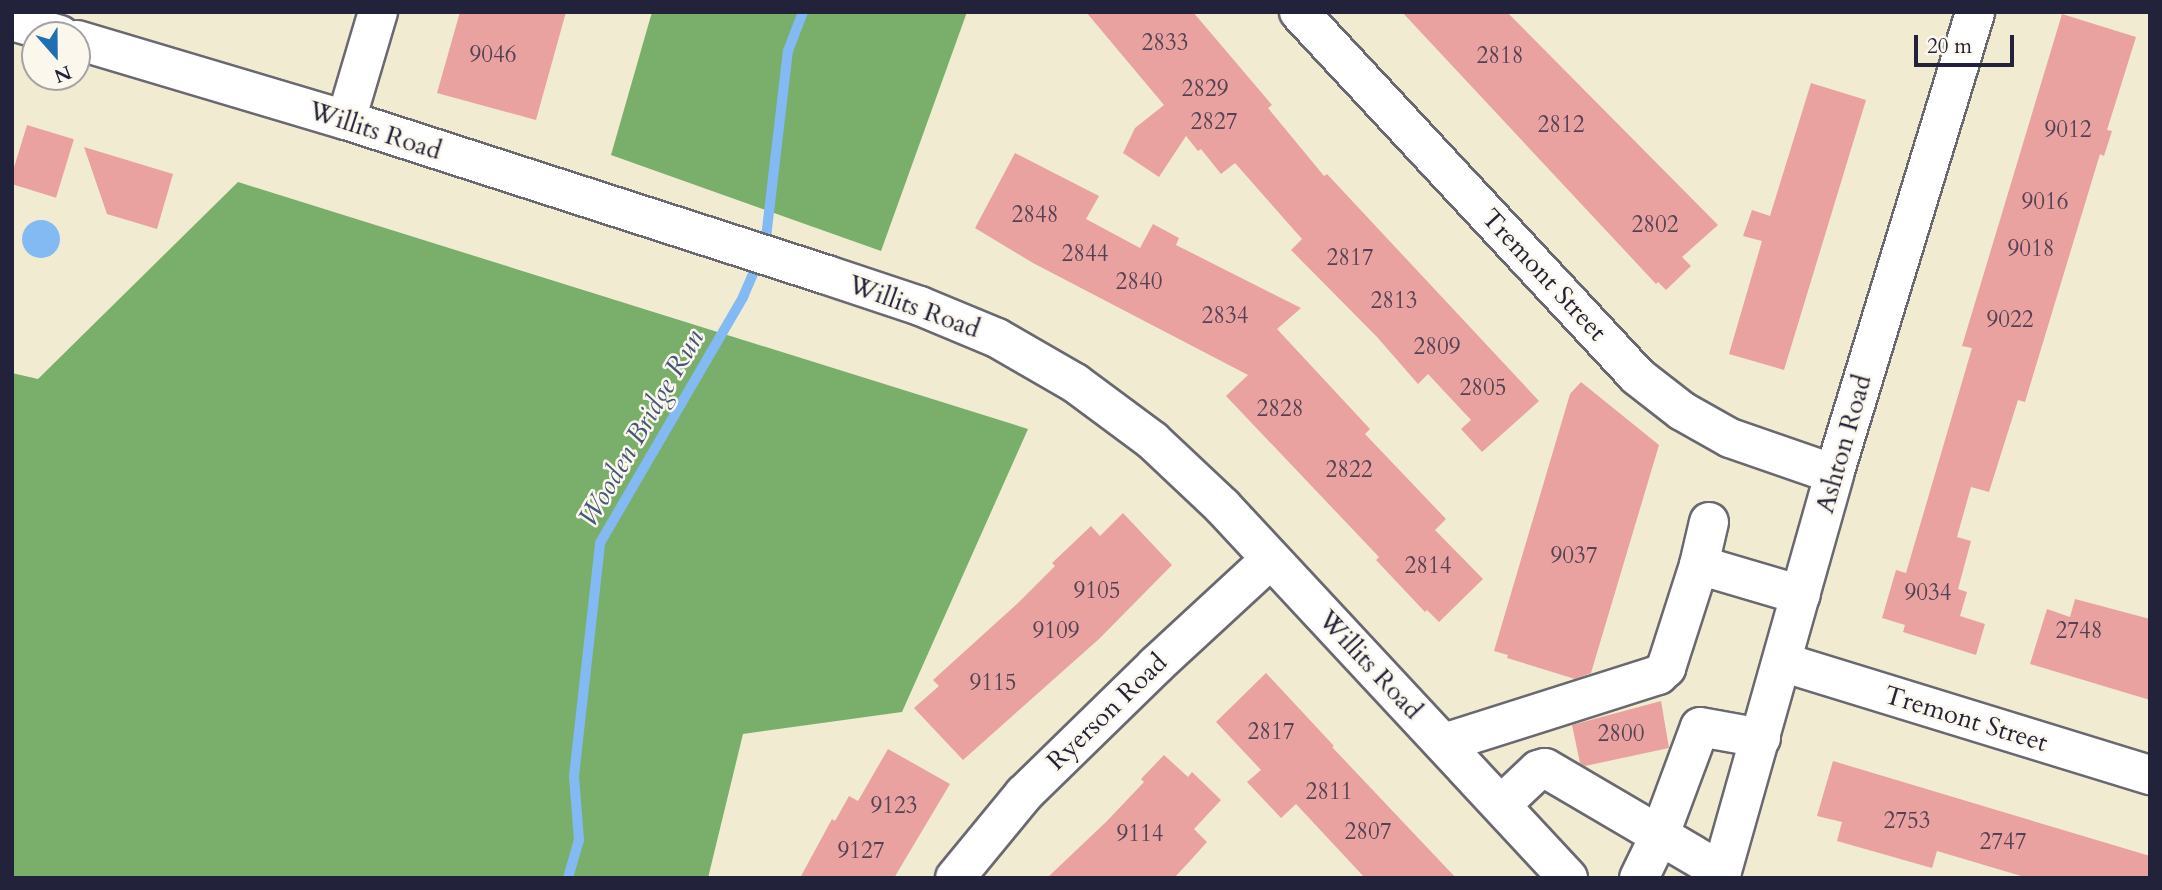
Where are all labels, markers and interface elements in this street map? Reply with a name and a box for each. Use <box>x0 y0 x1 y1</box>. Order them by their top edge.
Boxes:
north arrow <box>21 21 91 91</box>
scale bar <box>1917 21 2017 65</box>
house number: 2833 <box>1141 29 1189 57</box>
text: 20 m <box>1927 32 1972 61</box>
house number: 9046 <box>469 41 517 69</box>
house number: 2818 <box>1476 42 1524 70</box>
text: N <box>50 59 75 89</box>
house number: 2829 <box>1181 75 1229 103</box>
street label: Willits Road <box>305 95 445 167</box>
house number: 2827 <box>1190 108 1238 136</box>
house number: 2812 <box>1537 111 1585 139</box>
house number: 9012 <box>2044 116 2092 144</box>
house number: 9016 <box>2021 188 2069 216</box>
house number: 2848 <box>1011 201 1059 229</box>
street label: Tremont Street <box>1475 203 1613 347</box>
house number: 2802 <box>1631 211 1679 239</box>
house number: 9018 <box>2007 235 2055 263</box>
house number: 2844 <box>1061 240 1109 268</box>
house number: 2817 <box>1326 244 1374 272</box>
house number: 2840 <box>1115 268 1163 296</box>
street label: Willits Road <box>844 269 984 345</box>
house number: 2813 <box>1370 287 1418 315</box>
house number: 2834 <box>1201 302 1249 330</box>
house number: 9022 <box>1986 306 2034 334</box>
water label: Wooden Bridge Run <box>571 324 711 532</box>
house number: 2809 <box>1413 333 1461 361</box>
street label: Ashton Road <box>1809 371 1879 517</box>
house number: 2805 <box>1459 374 1507 402</box>
house number: 2828 <box>1256 395 1304 423</box>
house number: 2822 <box>1325 456 1373 484</box>
house number: 9037 <box>1550 542 1598 570</box>
house number: 2814 <box>1404 552 1452 580</box>
house number: 9105 <box>1073 577 1121 605</box>
house number: 9034 <box>1904 579 1952 607</box>
street label: Willits Road <box>1312 604 1428 726</box>
house number: 9109 <box>1032 617 1080 645</box>
house number: 2748 <box>2055 617 2103 645</box>
street label: Ryerson Road <box>1041 647 1173 777</box>
house number: 9115 <box>969 669 1017 697</box>
street label: Tremont Street <box>1881 679 2051 759</box>
house number: 2817 <box>1247 718 1295 746</box>
house number: 2800 <box>1597 720 1645 748</box>
house number: 2811 <box>1305 778 1353 806</box>
house number: 9123 <box>870 792 918 820</box>
house number: 2753 <box>1883 807 1931 835</box>
house number: 2807 <box>1344 818 1392 846</box>
house number: 9114 <box>1116 820 1164 848</box>
house number: 2747 <box>1979 828 2027 856</box>
house number: 9127 <box>837 837 885 865</box>

